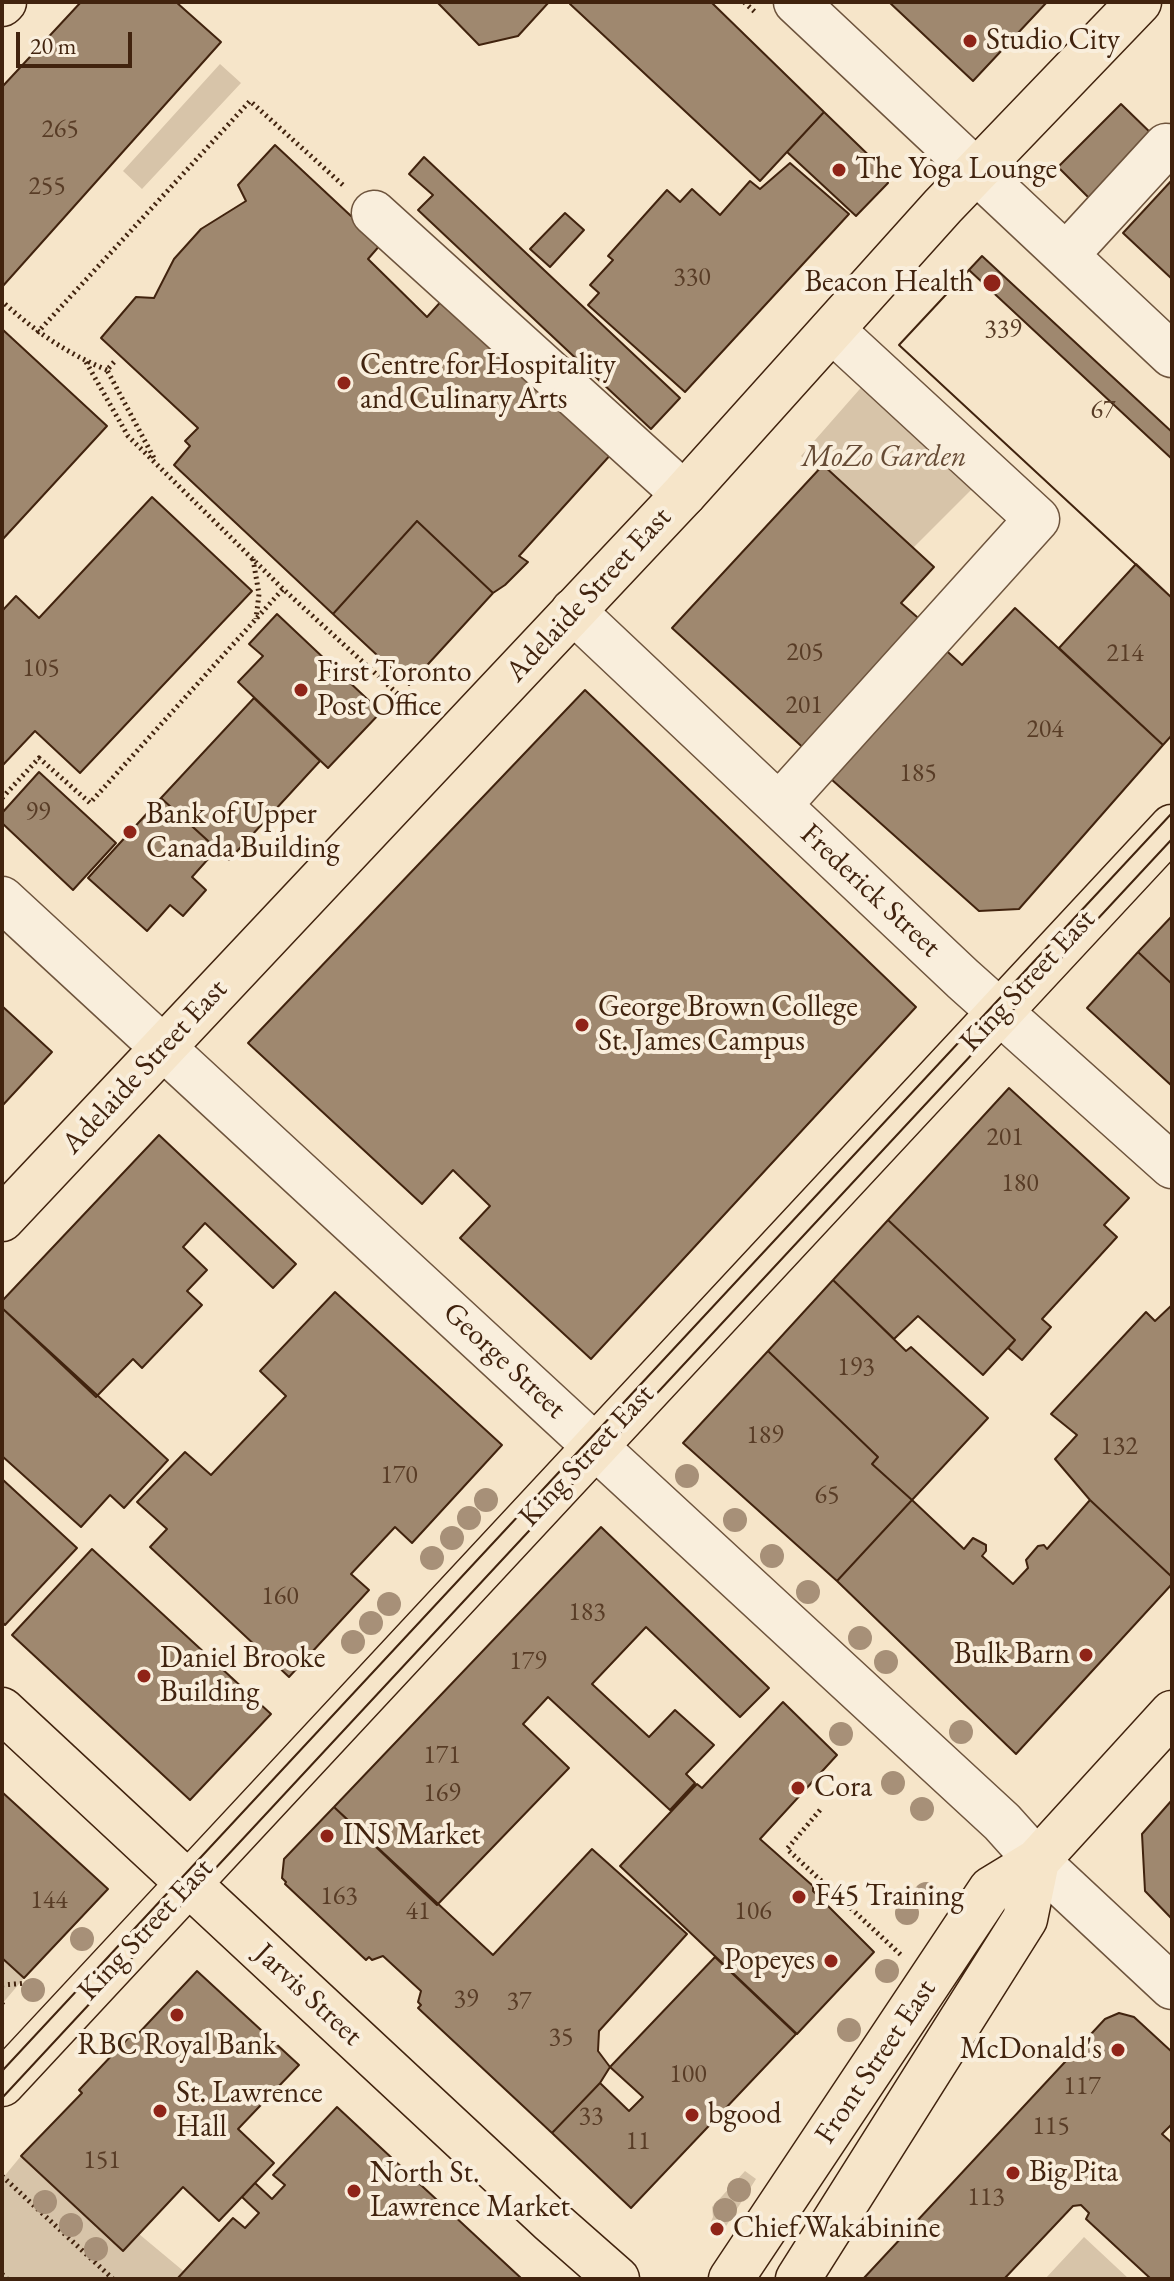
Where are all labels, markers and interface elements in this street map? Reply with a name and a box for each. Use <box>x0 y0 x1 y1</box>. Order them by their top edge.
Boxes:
scale bar <box>20 16 136 66</box>
place label: Studio City <box>986 23 1120 59</box>
text: 20 m <box>30 30 77 61</box>
marker: Studio City <box>961 32 979 50</box>
house number: 265 <box>41 114 79 146</box>
place label: The Yoga Lounge <box>855 152 1057 188</box>
marker: The Yoga Lounge <box>830 161 848 179</box>
house number: 255 <box>28 171 66 203</box>
house number: 330 <box>673 262 711 294</box>
place label: Beacon Health <box>804 265 974 301</box>
marker: Beacon Health <box>981 272 1003 294</box>
house number: 339 <box>984 314 1022 346</box>
place label: Centre for Hospitality and Culinary Arts <box>360 348 616 418</box>
marker: Centre for Hospitality and Culinary Arts <box>335 374 353 392</box>
house number: 67 <box>1091 395 1115 427</box>
park label: MoZo Garden <box>801 440 967 476</box>
street label: Adelaide Street East <box>499 500 679 690</box>
house number: 205 <box>786 637 824 669</box>
house number: 214 <box>1106 638 1144 670</box>
house number: 105 <box>22 653 60 685</box>
place label: First Toronto Post Office <box>317 655 472 726</box>
marker: First Toronto Post Office <box>292 681 310 699</box>
house number: 201 <box>785 690 823 722</box>
house number: 204 <box>1026 714 1064 746</box>
house number: 185 <box>899 758 937 790</box>
house number: 99 <box>26 797 50 829</box>
place label: Bank of Upper Canada Building <box>146 797 340 868</box>
street label: Frederick Street <box>792 817 948 965</box>
marker: Bank of Upper Canada Building <box>121 823 139 841</box>
street label: King Street East <box>953 902 1103 1060</box>
street label: Adelaide Street East <box>55 972 235 1162</box>
place label: George Brown College St. James Campus <box>598 990 858 1060</box>
marker: George Brown College St. James Campus <box>573 1016 591 1034</box>
house number: 201 <box>986 1122 1024 1154</box>
house number: 180 <box>1001 1168 1039 1200</box>
street label: George Street <box>435 1295 573 1427</box>
house number: 193 <box>837 1352 875 1384</box>
street label: King Street East <box>512 1377 662 1535</box>
house number: 189 <box>746 1420 784 1452</box>
house number: 132 <box>1100 1431 1138 1463</box>
house number: 170 <box>380 1460 418 1492</box>
house number: 65 <box>815 1480 839 1512</box>
house number: 160 <box>261 1581 299 1613</box>
house number: 183 <box>568 1597 606 1629</box>
place label: Bulk Barn <box>954 1637 1070 1673</box>
place label: Daniel Brooke Building <box>160 1641 325 1712</box>
house number: 179 <box>509 1646 547 1678</box>
marker: Bulk Barn <box>1077 1646 1095 1664</box>
marker: Daniel Brooke Building <box>135 1667 153 1685</box>
house number: 171 <box>423 1740 461 1772</box>
place label: Cora <box>814 1770 872 1806</box>
house number: 169 <box>423 1778 461 1810</box>
marker: Cora <box>789 1779 807 1797</box>
place label: INS Market <box>343 1818 481 1854</box>
marker: INS Market <box>318 1827 336 1845</box>
street label: King Street East <box>71 1851 221 2009</box>
place label: F45 Training <box>815 1879 964 1915</box>
house number: 163 <box>320 1881 358 1913</box>
house number: 144 <box>30 1885 68 1917</box>
marker: F45 Training <box>790 1888 808 1906</box>
house number: 41 <box>406 1896 430 1928</box>
house number: 106 <box>734 1896 772 1928</box>
street label: Jarvis Street <box>247 1936 369 2054</box>
place label: Popeyes <box>724 1943 815 1979</box>
marker: Popeyes <box>822 1952 840 1970</box>
street label: Front Street East <box>808 1973 944 2151</box>
house number: 39 <box>454 1984 478 2016</box>
house number: 37 <box>507 1986 531 2018</box>
marker: RBC Royal Bank <box>168 2006 186 2024</box>
house number: 35 <box>549 2022 573 2054</box>
place label: RBC Royal Bank <box>77 2028 277 2064</box>
place label: McDonald's <box>960 2032 1102 2068</box>
marker: McDonald's <box>1109 2041 1127 2059</box>
house number: 100 <box>669 2059 707 2091</box>
house number: 117 <box>1063 2071 1101 2103</box>
place label: St. Lawrence Hall <box>176 2076 323 2146</box>
place label: bgood <box>708 2097 781 2133</box>
house number: 33 <box>579 2101 603 2133</box>
marker: St. Lawrence Hall <box>151 2102 169 2120</box>
marker: bgood <box>683 2106 701 2124</box>
house number: 115 <box>1032 2111 1070 2143</box>
house number: 11 <box>626 2126 650 2158</box>
house number: 151 <box>83 2145 121 2177</box>
place label: Big Pita <box>1029 2155 1118 2191</box>
place label: North St. Lawrence Market <box>370 2156 570 2226</box>
marker: Big Pita <box>1004 2164 1022 2182</box>
marker: North St. Lawrence Market <box>345 2182 363 2200</box>
house number: 113 <box>967 2182 1005 2214</box>
place label: Chief Wakabinine <box>733 2211 940 2247</box>
marker: Chief Wakabinine <box>708 2220 726 2238</box>

